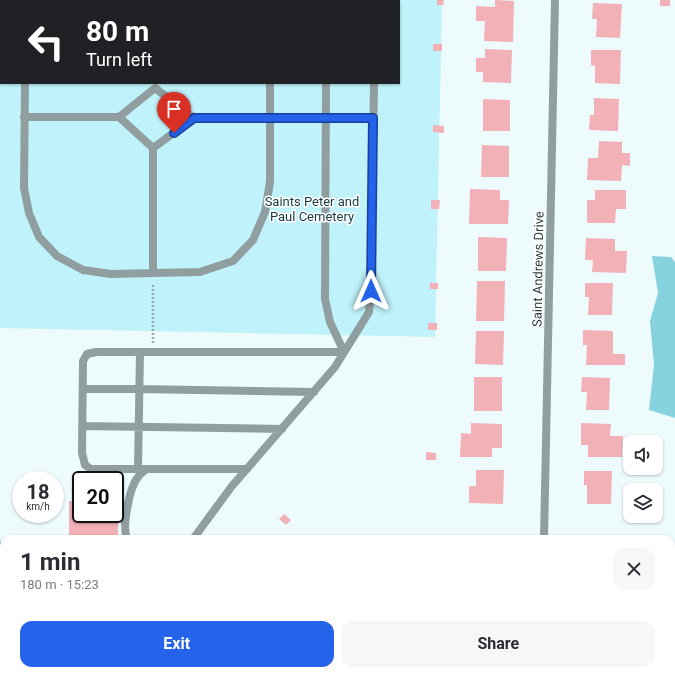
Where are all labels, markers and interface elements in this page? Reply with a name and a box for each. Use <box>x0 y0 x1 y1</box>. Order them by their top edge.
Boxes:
text: 80 m <box>86 15 149 48</box>
icon: left <box>20 16 72 68</box>
text: Turn left <box>86 49 152 70</box>
pin <box>157 92 191 133</box>
icon: arrive <box>163 98 185 120</box>
park label: Saints Peter and Paul Cemetery <box>265 194 359 224</box>
street label: Saint Andrews Drive <box>529 211 547 327</box>
position arrow <box>350 270 392 312</box>
map controls <box>623 435 663 523</box>
button: sound <box>623 435 663 475</box>
speed limit sign: 20 <box>72 471 124 523</box>
text: 18 <box>27 480 49 504</box>
button: layers <box>623 483 663 523</box>
text: km/h <box>26 501 50 512</box>
text: 1 min <box>20 548 80 576</box>
button: close <box>613 548 655 590</box>
text: 180 m · 15:23 <box>20 577 99 592</box>
button: Exit <box>20 621 334 667</box>
button: Share <box>342 621 655 667</box>

